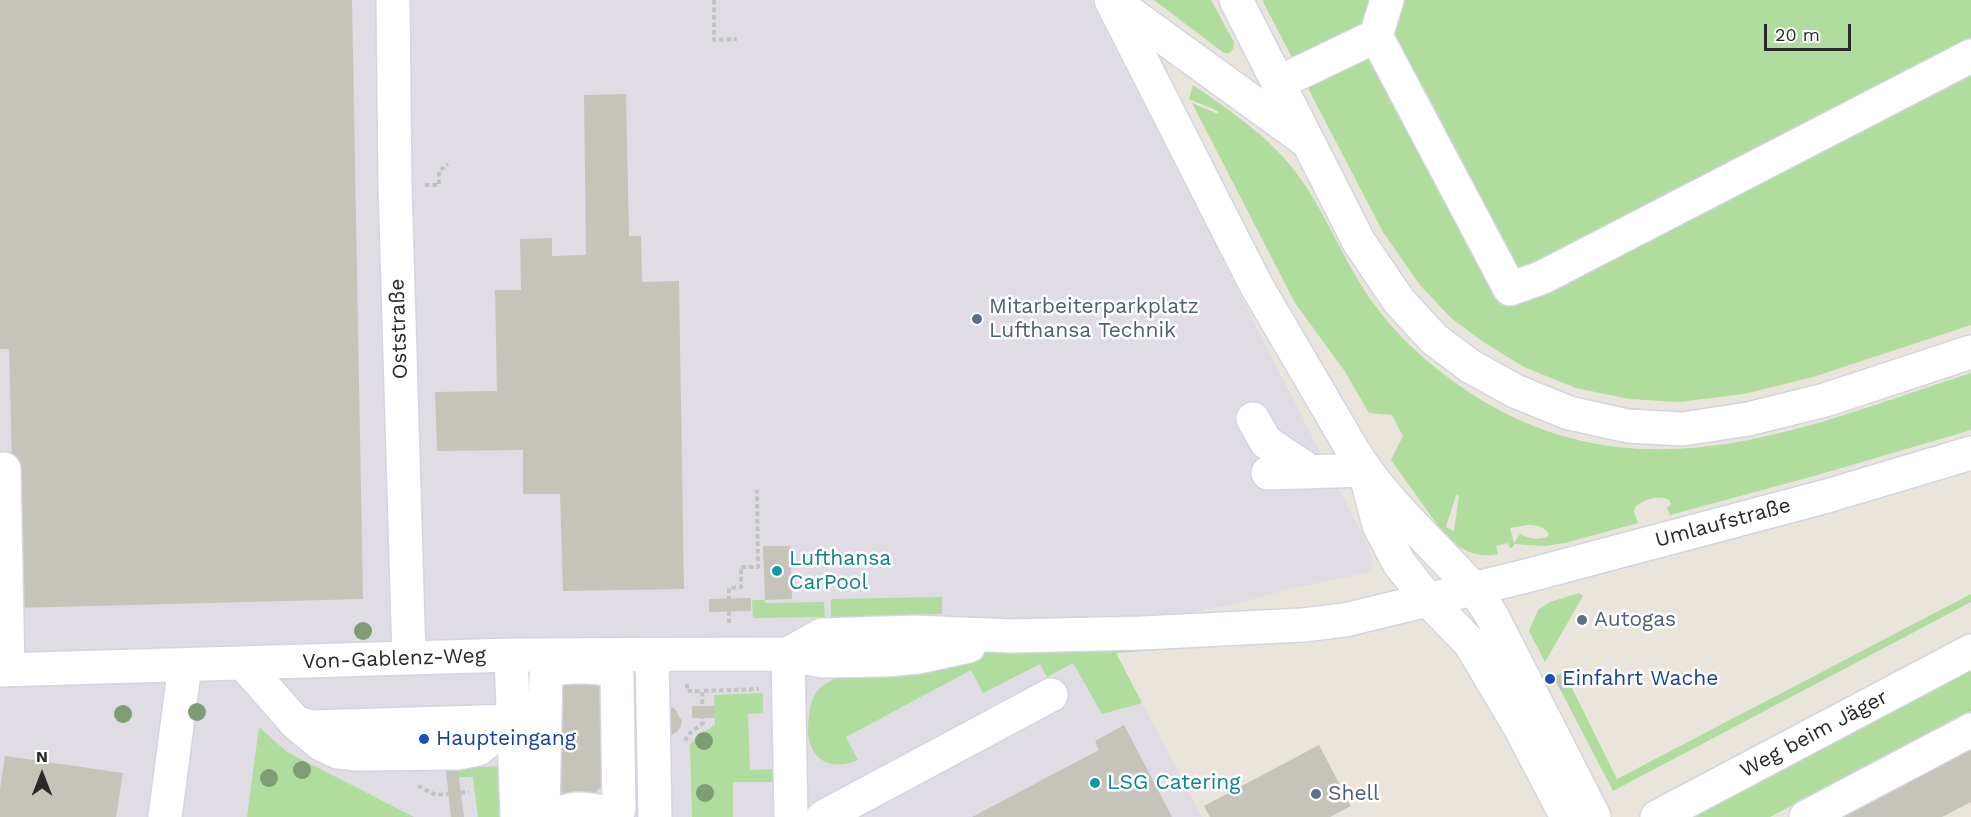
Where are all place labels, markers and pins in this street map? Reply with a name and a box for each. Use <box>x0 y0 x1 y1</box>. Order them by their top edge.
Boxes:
place label: Mitarbeiterparkplatz Lufthansa Technik <box>989 294 1199 344</box>
marker: Mitarbeiterparkplatz Lufthansa Technik <box>970 312 984 326</box>
place label: Lufthansa CarPool <box>789 546 891 596</box>
marker: Lufthansa CarPool <box>770 564 784 578</box>
place label: Autogas <box>1594 607 1676 633</box>
marker: Autogas <box>1575 613 1589 627</box>
place label: Einfahrt Wache <box>1562 666 1718 692</box>
marker: Einfahrt Wache <box>1543 672 1557 686</box>
place label: Haupteingang <box>436 726 576 752</box>
marker: Haupteingang <box>417 732 431 746</box>
place label: LSG Catering <box>1107 770 1240 796</box>
marker: LSG Catering <box>1088 776 1102 790</box>
place label: Shell <box>1328 781 1379 807</box>
marker: Shell <box>1309 787 1323 801</box>

